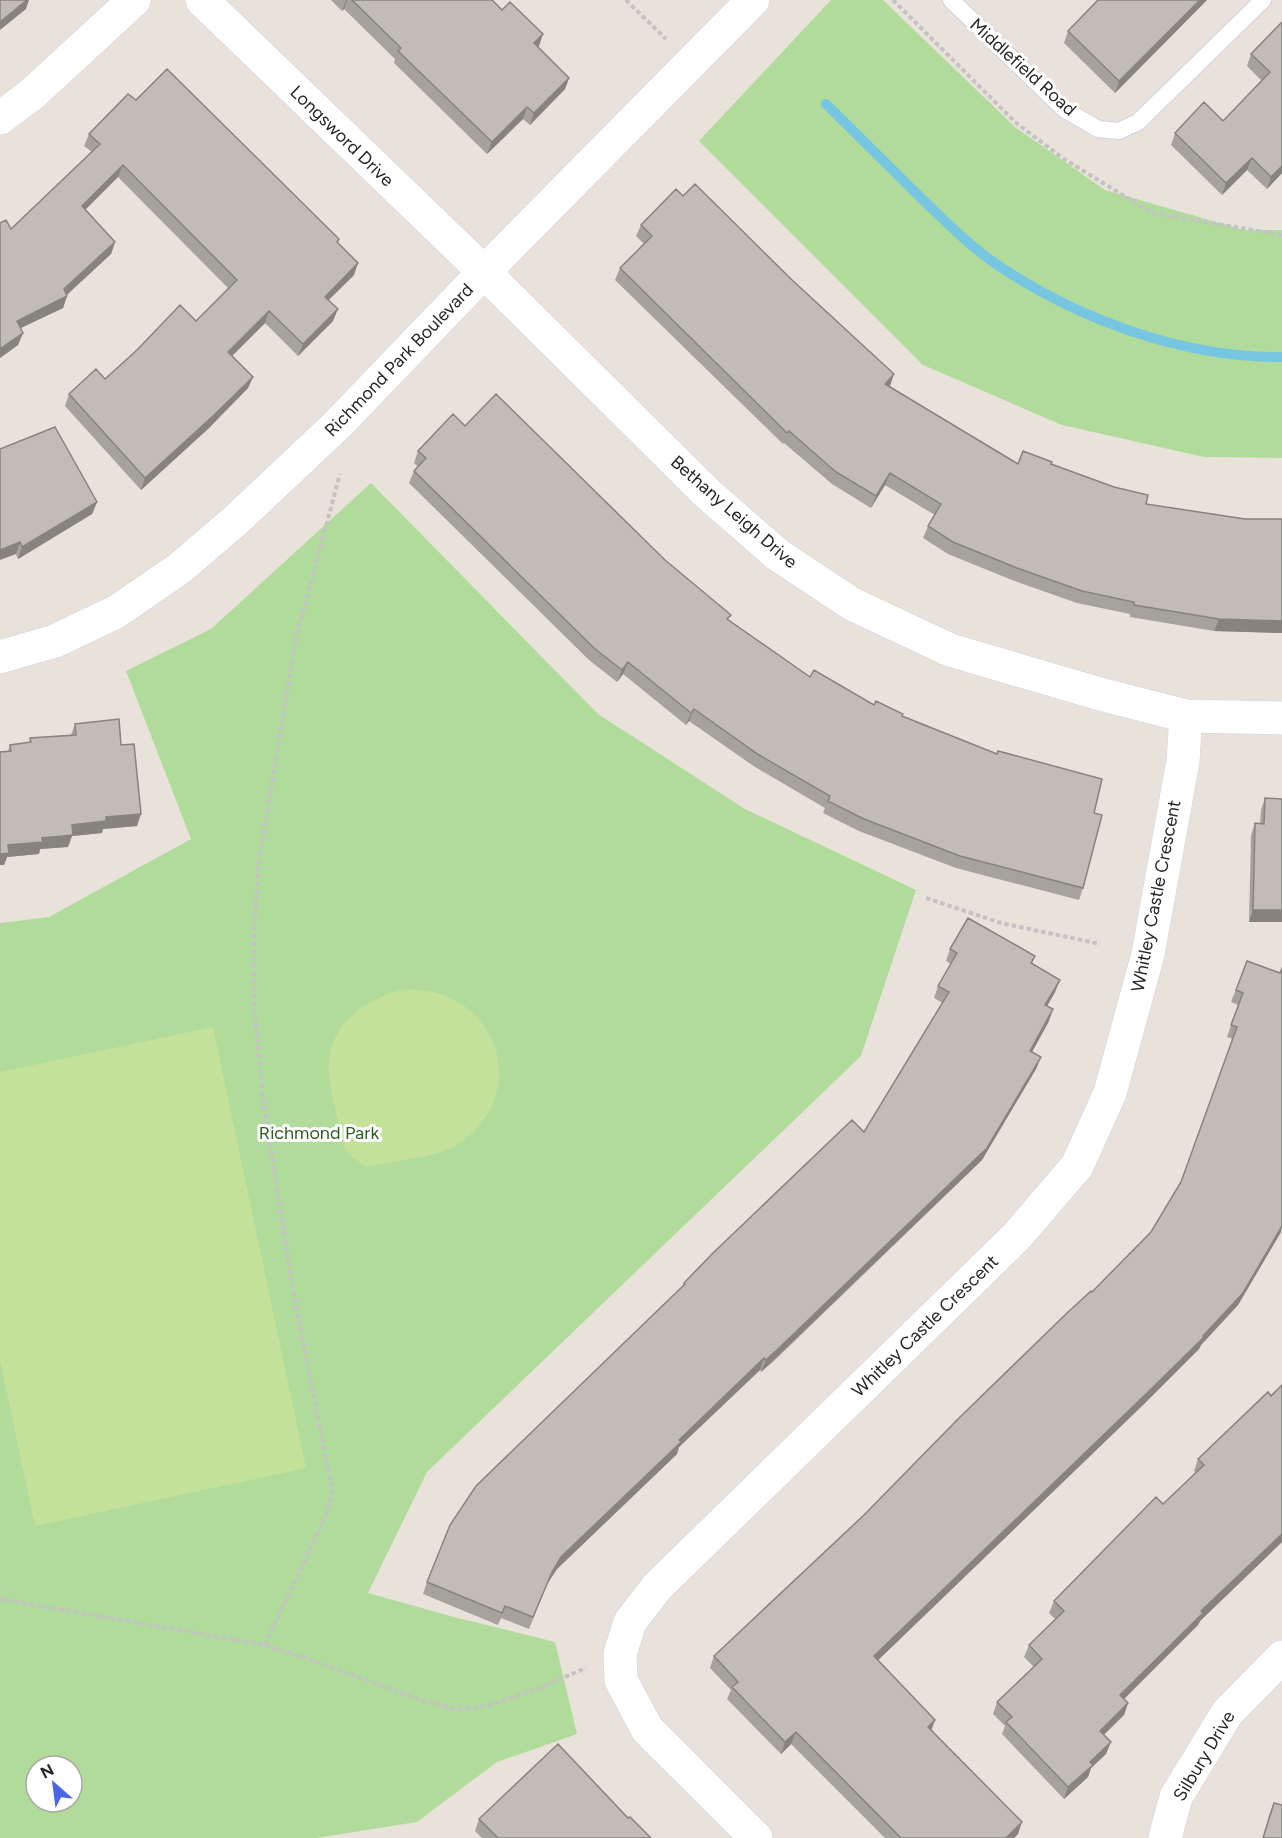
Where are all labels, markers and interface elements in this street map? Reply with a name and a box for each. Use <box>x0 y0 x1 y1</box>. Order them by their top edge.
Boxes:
street label: Middlefield Road <box>965 14 1081 120</box>
street label: Longsword Drive <box>285 81 399 191</box>
street label: Richmond Park Boulevard <box>320 279 478 441</box>
street label: Bethany Leigh Drive <box>666 451 802 573</box>
street label: Whitley Castle Crescent <box>1127 798 1185 994</box>
park label: Richmond Park <box>259 1122 379 1144</box>
street label: Whitley Castle Crescent <box>847 1250 1003 1402</box>
street label: Silbury Drive <box>1168 1707 1240 1805</box>
north arrow <box>24 1754 84 1814</box>
text: N <box>37 1760 57 1782</box>

